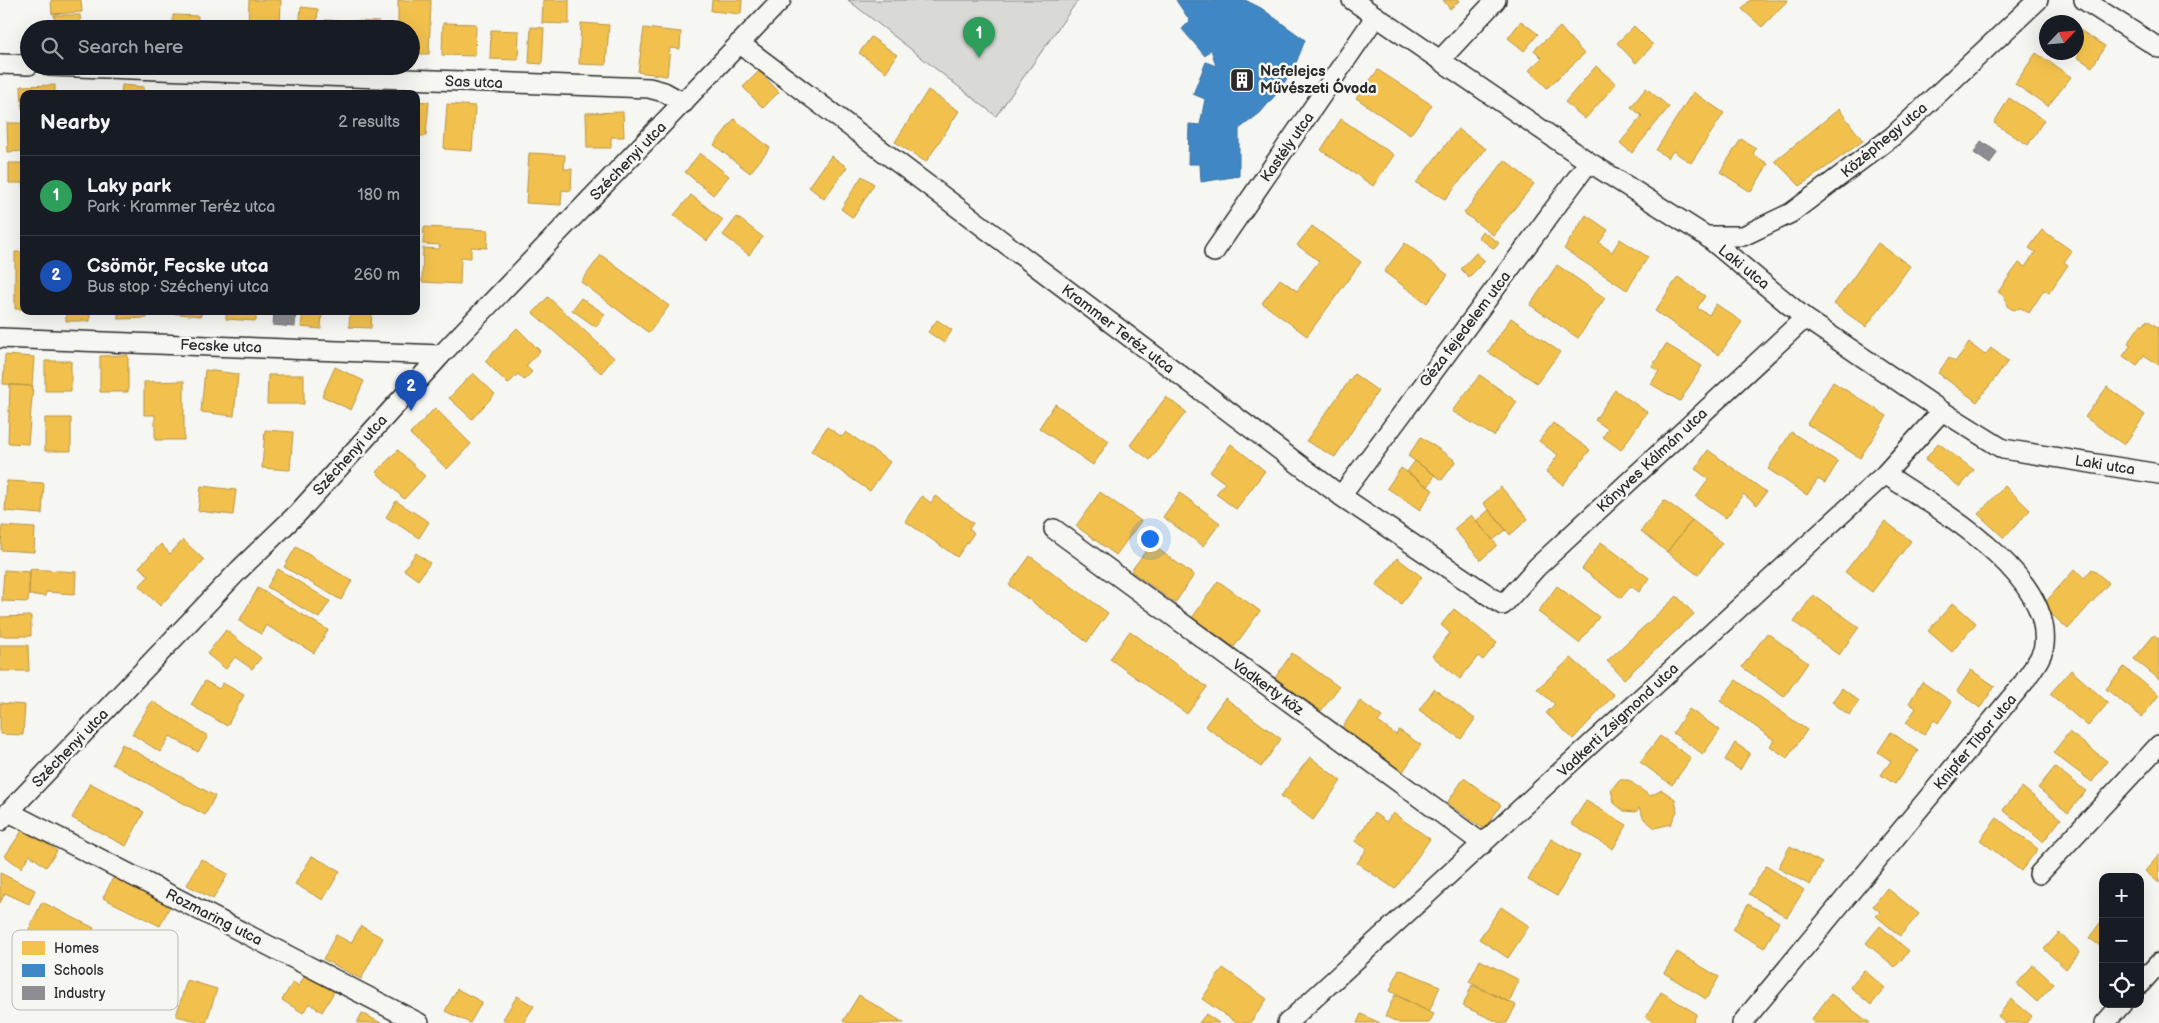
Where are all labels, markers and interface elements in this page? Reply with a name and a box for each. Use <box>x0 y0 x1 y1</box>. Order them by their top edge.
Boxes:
north arrow <box>2039 15 2084 60</box>
pin: 1 <box>963 17 995 58</box>
search box <box>20 20 420 75</box>
icon: search <box>38 34 66 62</box>
text: Search here <box>78 36 183 59</box>
place label: Nefelejcs Művészeti Óvoda <box>1260 62 1377 98</box>
building icon: Nefelejcs Művészeti Óvoda <box>1229 67 1255 93</box>
street label: Sas utca <box>445 72 503 93</box>
street label: Középhegy utca <box>1837 99 1932 182</box>
street label: Kastély utca <box>1256 109 1318 186</box>
text: Nearby <box>40 110 110 135</box>
text: 2 results <box>338 113 400 132</box>
street label: Széchenyi utca <box>586 118 671 205</box>
text: Laky park <box>87 175 171 198</box>
text: 1 <box>53 186 59 205</box>
text: 180 m <box>358 186 400 205</box>
text: Park · Krammer Teréz utca <box>87 198 275 217</box>
street label: Laki utca <box>1714 241 1773 294</box>
text: Csömör, Fecske utca <box>87 255 269 278</box>
text: 2 <box>51 266 61 285</box>
text: 260 m <box>354 266 400 285</box>
street label: Géza fejedelem utca <box>1416 268 1515 391</box>
text: Bus stop · Széchenyi utca <box>87 278 269 297</box>
street label: Krammer Teréz utca <box>1057 281 1178 378</box>
street label: Fecske utca <box>180 336 262 357</box>
pin: 2 <box>395 370 427 411</box>
street label: Könyves Kálmán utca <box>1593 404 1712 517</box>
street label: Széchenyi utca <box>309 411 392 500</box>
street label: Laki utca <box>2074 451 2136 480</box>
your location <box>1137 526 1163 552</box>
street label: Vadkerty köz <box>1228 655 1308 720</box>
street label: Vadkerti Zsigmond utca <box>1554 659 1683 781</box>
street label: Knipfer Tibor utca <box>1930 690 2021 794</box>
street label: Széchenyi utca <box>28 705 113 792</box>
map controls <box>2099 873 2144 1008</box>
button: + <box>2099 873 2144 918</box>
street label: Rozmaring utca <box>162 885 265 950</box>
button: − <box>2099 918 2144 963</box>
legend <box>12 930 178 1010</box>
text: Homes <box>54 940 99 957</box>
text: Schools <box>54 962 104 979</box>
button: locate <box>2099 963 2144 1008</box>
text: Industry <box>54 985 106 1002</box>

